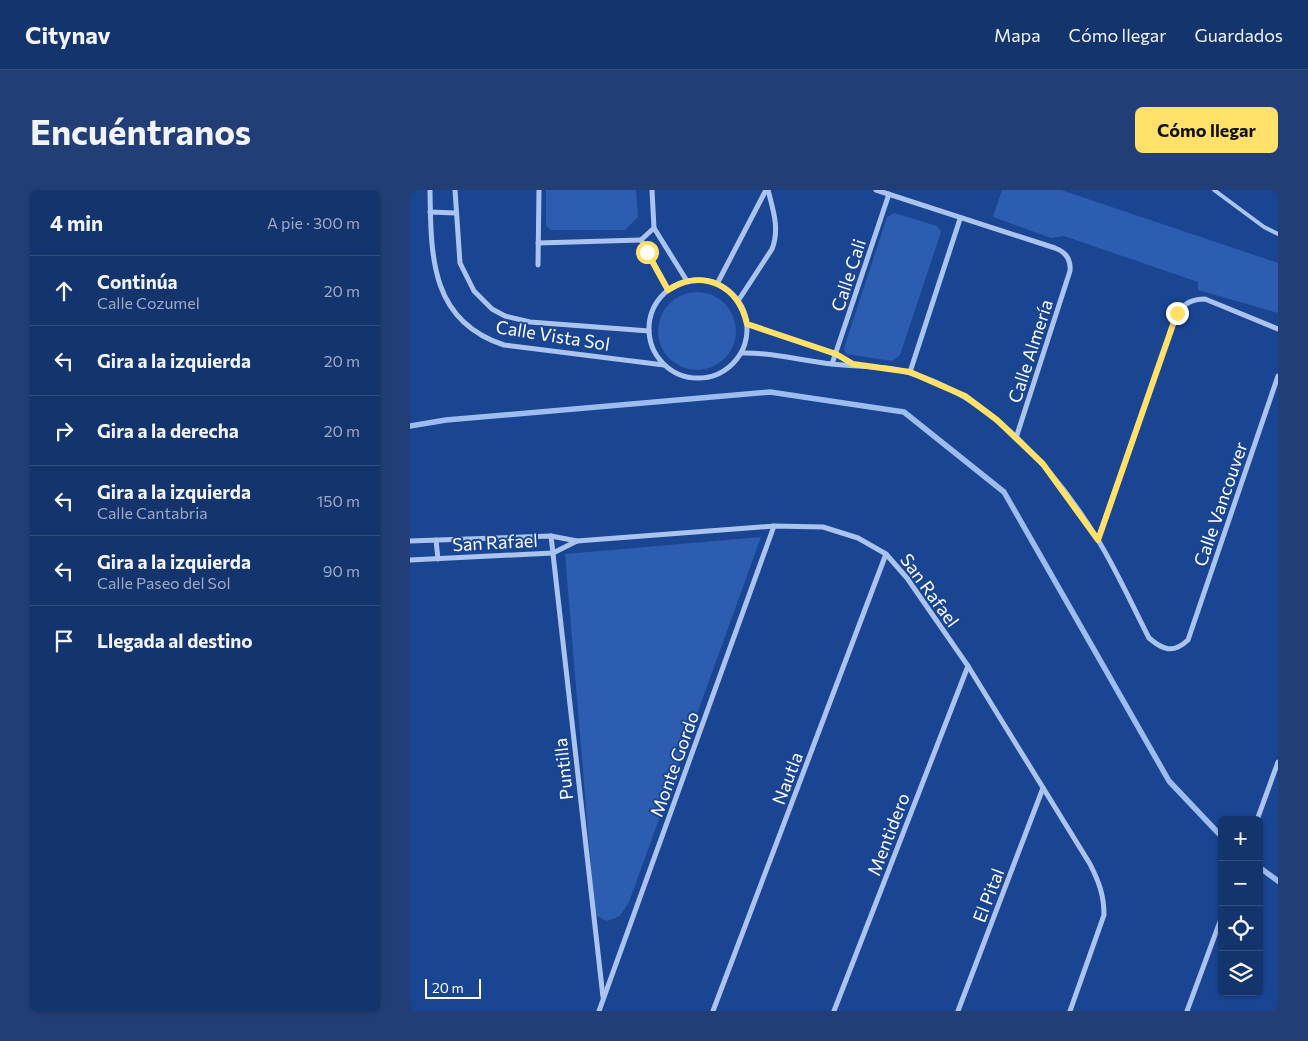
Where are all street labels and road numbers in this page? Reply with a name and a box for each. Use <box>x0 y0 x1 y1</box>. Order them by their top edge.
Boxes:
street label: Calle Cali <box>826 236 870 314</box>
street label: Calle Almería <box>1003 297 1057 405</box>
street label: Calle Vista Sol <box>494 315 612 355</box>
street label: Calle Vancouver <box>1188 439 1252 569</box>
street label: San Rafael <box>452 529 538 555</box>
street label: San Rafael <box>896 549 964 631</box>
street label: Monte Gordo <box>645 708 703 820</box>
street label: Puntilla <box>549 737 577 801</box>
street label: Nautla <box>767 749 807 807</box>
street label: Mentidero <box>862 790 914 878</box>
street label: El Pital <box>968 865 1008 925</box>

